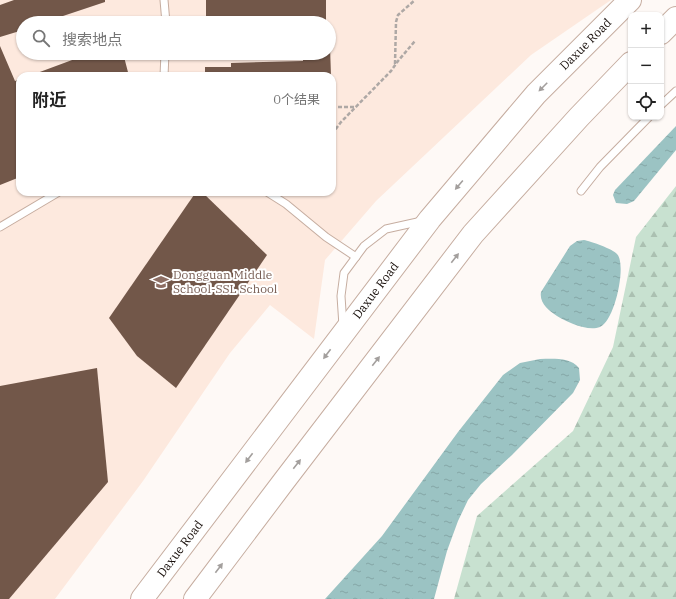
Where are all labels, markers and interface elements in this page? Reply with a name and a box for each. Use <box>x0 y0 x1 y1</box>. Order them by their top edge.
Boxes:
map controls <box>628 12 664 120</box>
button: + <box>628 12 664 48</box>
street label: Daxue Road <box>556 15 614 73</box>
search box <box>16 16 336 60</box>
icon: search <box>30 27 52 49</box>
text: 搜索地点 <box>62 30 122 49</box>
button: − <box>628 48 664 84</box>
one-way arrow <box>538 82 548 92</box>
button: locate <box>628 84 664 120</box>
text: 附近 <box>32 89 66 111</box>
text: 0个结果 <box>273 91 320 108</box>
one-way arrow <box>454 180 463 191</box>
one-way arrow <box>451 252 459 263</box>
street label: Daxue Road <box>349 259 402 322</box>
place label: Dongguan Middle School-SSL School <box>173 267 278 296</box>
school or university icon: Dongguan Middle School-SSL School <box>152 273 170 291</box>
one-way arrow <box>323 349 332 360</box>
one-way arrow <box>372 355 380 366</box>
one-way arrow <box>245 453 253 463</box>
one-way arrow <box>293 458 301 469</box>
street label: Daxue Road <box>153 517 206 580</box>
one-way arrow <box>215 562 223 573</box>

